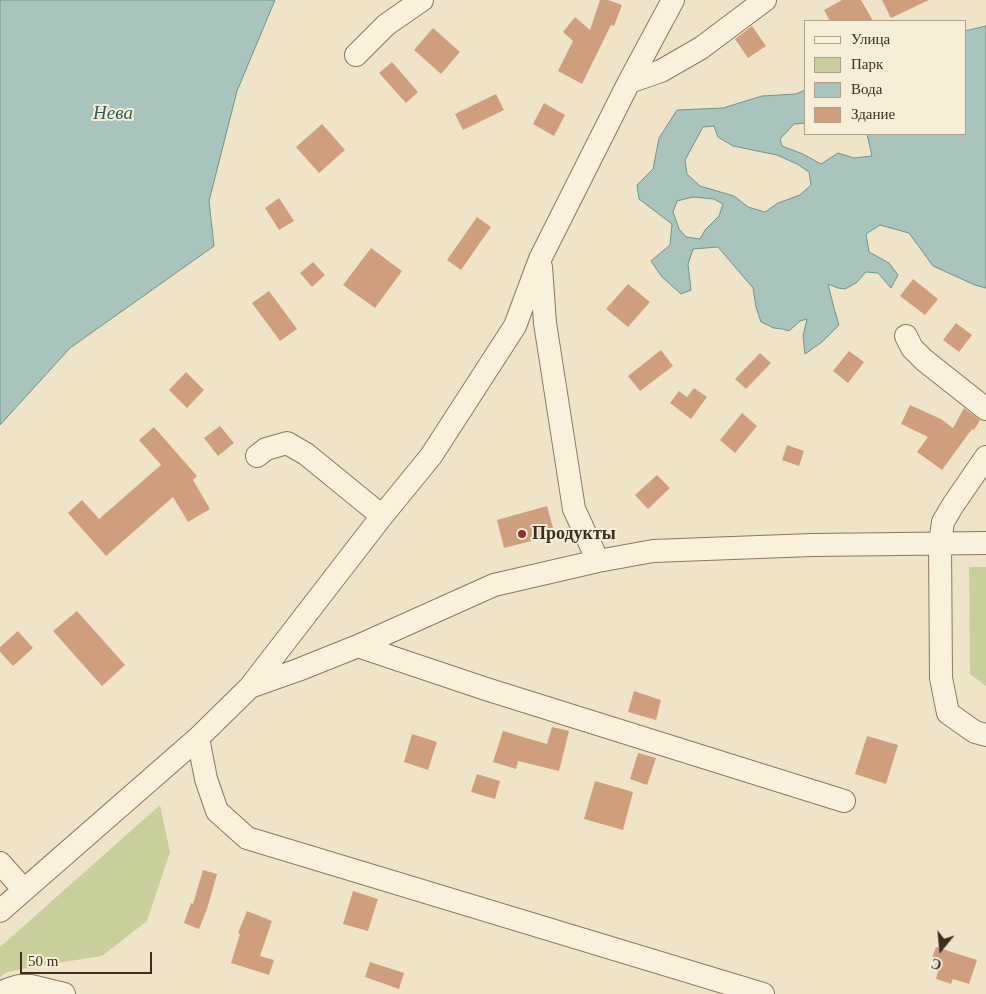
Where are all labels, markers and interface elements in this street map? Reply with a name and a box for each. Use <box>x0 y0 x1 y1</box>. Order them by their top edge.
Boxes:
legend <box>804 20 966 135</box>
text: Улица <box>851 31 890 47</box>
text: Парк <box>851 56 883 72</box>
text: Вода <box>851 81 882 97</box>
water label: Нева <box>93 103 133 125</box>
text: Здание <box>851 106 895 122</box>
place label: Продукты <box>532 523 616 545</box>
marker: Продукты <box>516 528 528 540</box>
north arrow <box>916 924 966 974</box>
scale bar <box>22 942 155 974</box>
text: 50 m <box>28 953 58 969</box>
text: С <box>929 955 944 972</box>

